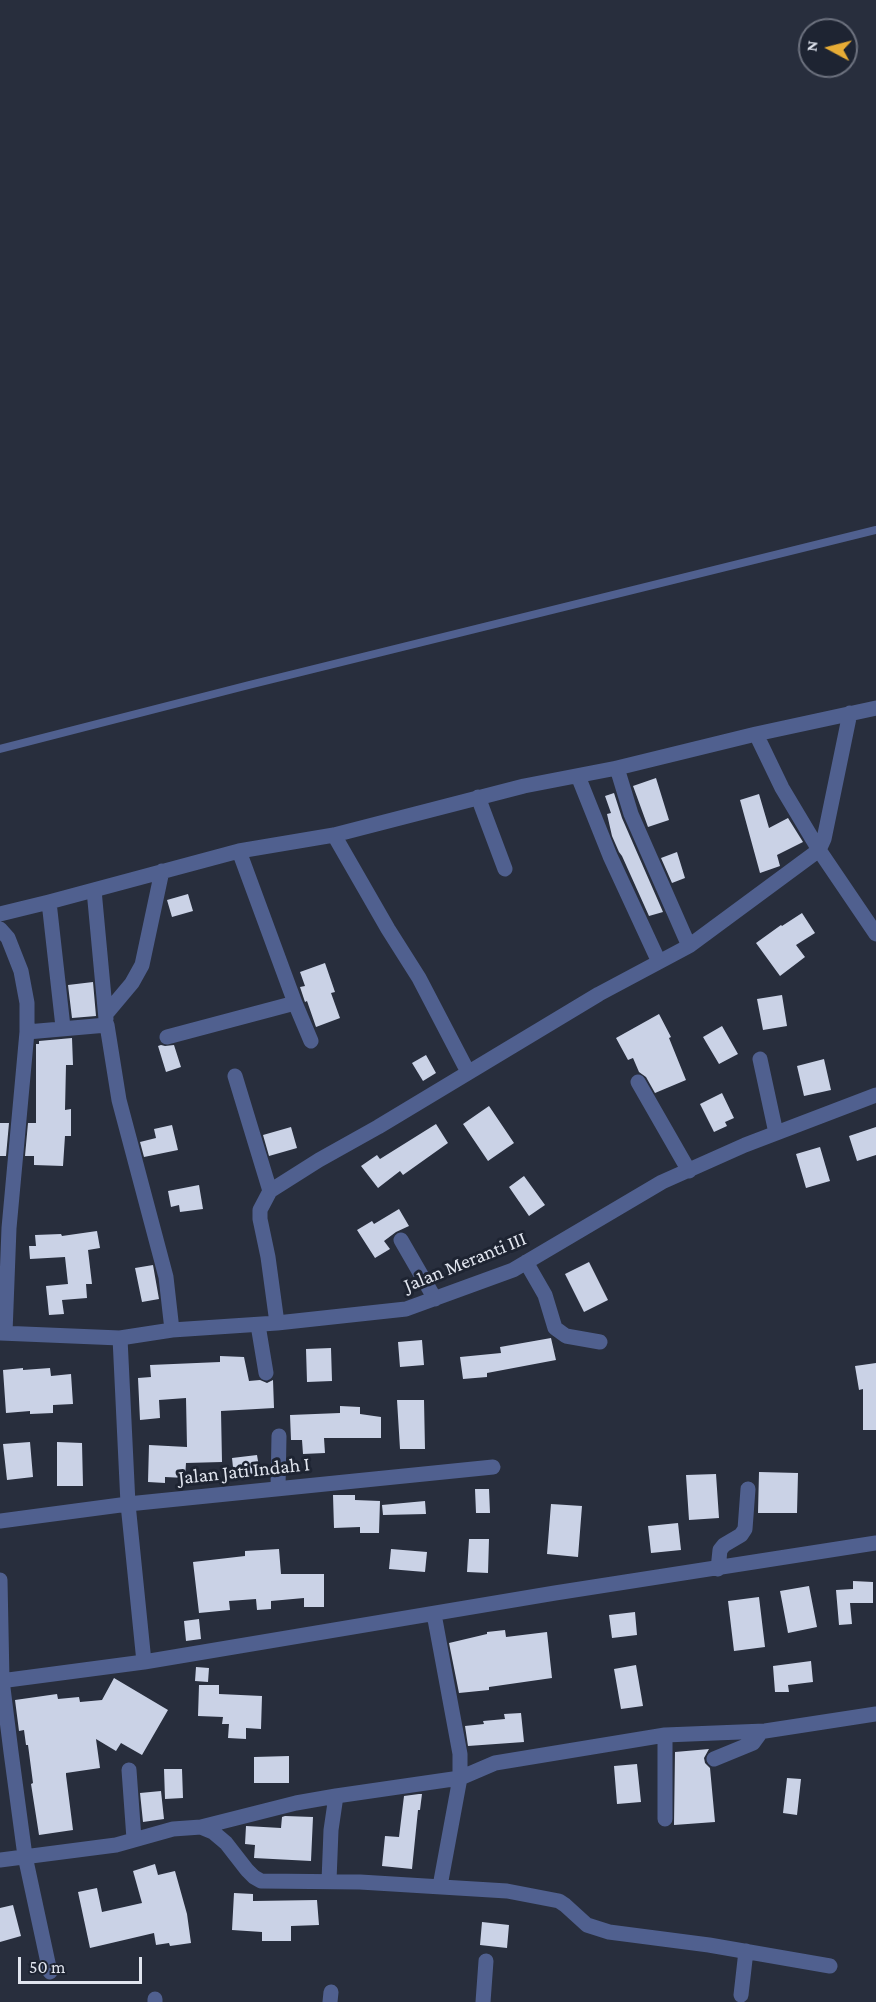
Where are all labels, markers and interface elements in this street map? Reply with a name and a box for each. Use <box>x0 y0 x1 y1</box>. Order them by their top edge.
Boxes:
north arrow <box>798 18 858 78</box>
text: N <box>803 40 821 52</box>
street label: Jalan Meranti III <box>400 1227 530 1297</box>
street label: Jalan Jati Indah I <box>177 1452 311 1490</box>
scale bar <box>21 1945 146 1983</box>
text: 50 m <box>29 1957 66 1977</box>

